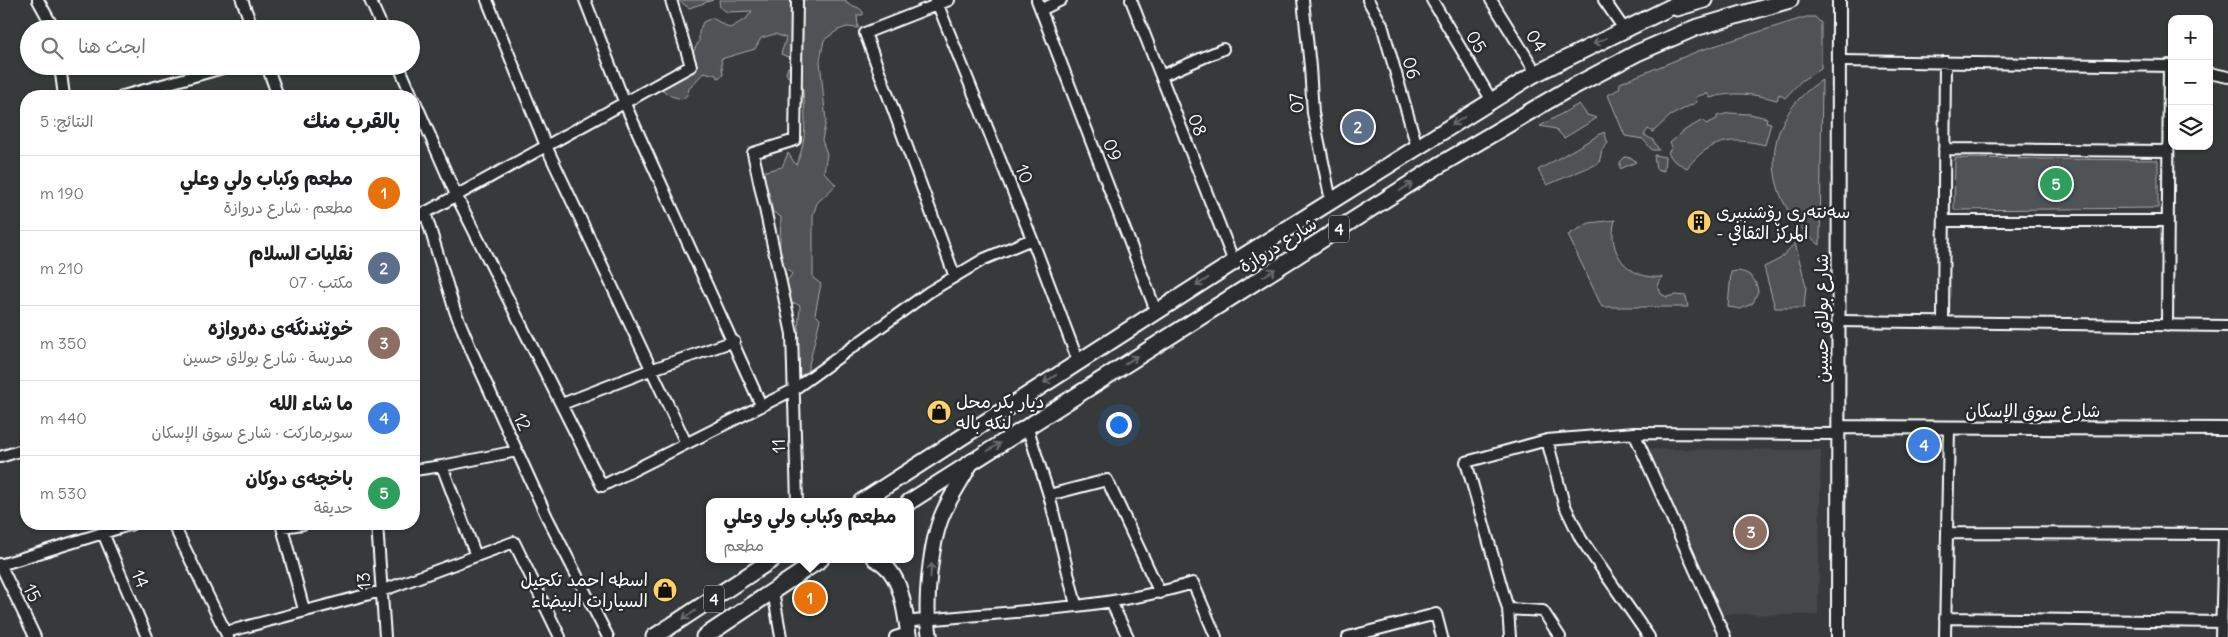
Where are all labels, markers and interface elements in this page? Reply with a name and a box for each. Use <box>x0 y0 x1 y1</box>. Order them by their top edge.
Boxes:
map controls <box>2168 15 2213 150</box>
button: + <box>2168 15 2213 60</box>
search box <box>20 20 420 75</box>
street label: 04 <box>1521 25 1552 56</box>
street label: 05 <box>1461 26 1492 57</box>
icon: search <box>38 34 66 62</box>
text: ابحث هنا <box>78 34 146 58</box>
one-way arrow <box>1592 37 1607 47</box>
street label: 06 <box>1397 54 1426 82</box>
button: − <box>2168 60 2213 105</box>
street label: 07 <box>1284 92 1309 114</box>
button: layers <box>2168 105 2213 150</box>
text: بالقرب منك <box>303 107 400 134</box>
pin: 2 <box>1342 108 1374 146</box>
street label: 08 <box>1183 110 1212 139</box>
text: النتائج: 5 <box>40 111 94 131</box>
one-way arrow <box>1452 117 1466 127</box>
street label: 09 <box>1098 135 1127 164</box>
street label: 10 <box>1010 161 1039 187</box>
pin: 5 <box>2040 165 2072 203</box>
text: مطعم وكباب ولي وعلي <box>180 166 353 190</box>
one-way arrow <box>1399 181 1413 191</box>
text: 190 m <box>40 183 84 203</box>
text: 1 <box>381 183 387 203</box>
text: مطعم · شارع دروازة <box>224 197 353 217</box>
place label: سەنتەری ڕۆشنبیری - المرکز الثقافي <box>1716 200 1850 246</box>
building icon: سەنتەری ڕۆشنبیری - المرکز الثقافي <box>1686 209 1712 235</box>
street label: شارع دروازة <box>1235 212 1321 278</box>
road number: 4 <box>1329 215 1349 242</box>
text: نقليات السلام <box>249 241 353 265</box>
street label: شارع بولاق حسين <box>1810 254 1834 382</box>
text: 210 m <box>40 258 84 278</box>
text: 2 <box>380 258 388 278</box>
one-way arrow <box>1261 268 1275 278</box>
text: مكتب · 07 <box>289 272 353 292</box>
one-way arrow <box>1195 277 1209 287</box>
text: خوێندنگەی دەروازە <box>208 316 353 340</box>
text: 350 m <box>40 333 87 353</box>
text: 3 <box>379 333 389 353</box>
text: مدرسة · شارع بولاق حسين <box>183 347 353 367</box>
one-way arrow <box>1124 354 1138 364</box>
one-way arrow <box>1044 374 1058 384</box>
place label: ديار بكر محل لنكه باله <box>956 390 1044 434</box>
text: ما شاء الله <box>270 391 353 415</box>
shop icon: ديار بكر محل لنكه باله <box>926 399 952 425</box>
street label: شارع سوق الإسكان <box>1966 399 2100 423</box>
text: 440 m <box>40 408 87 428</box>
text: 4 <box>379 408 389 428</box>
street label: 12 <box>508 409 537 434</box>
your location <box>1106 412 1132 438</box>
text: سوبرماركت · شارع سوق الإسكان <box>152 422 353 442</box>
pin: 4 <box>1908 426 1940 464</box>
street label: 11 <box>767 438 790 454</box>
one-way arrow <box>987 442 1001 452</box>
text: باخچەی دوکان <box>245 466 353 490</box>
text: 530 m <box>40 483 87 503</box>
text: 5 <box>379 483 389 503</box>
text: حديقة <box>314 497 353 517</box>
popup <box>706 498 914 563</box>
text: مطعم وكباب ولي وعلي <box>723 504 897 528</box>
pin: 3 <box>1735 513 1767 551</box>
text: مطعم <box>723 535 764 555</box>
one-way arrow <box>926 563 936 579</box>
street label: 14 <box>126 566 154 591</box>
place label: اسطه احمد تكحيل السيارات البيضاء <box>521 568 648 612</box>
street label: 13 <box>351 572 376 591</box>
shop icon: اسطه احمد تكحيل السيارات البيضاء <box>652 577 678 603</box>
pin: 1 <box>794 579 826 617</box>
street label: 15 <box>18 580 47 606</box>
road number: 4 <box>704 586 724 612</box>
one-way arrow <box>682 610 696 620</box>

